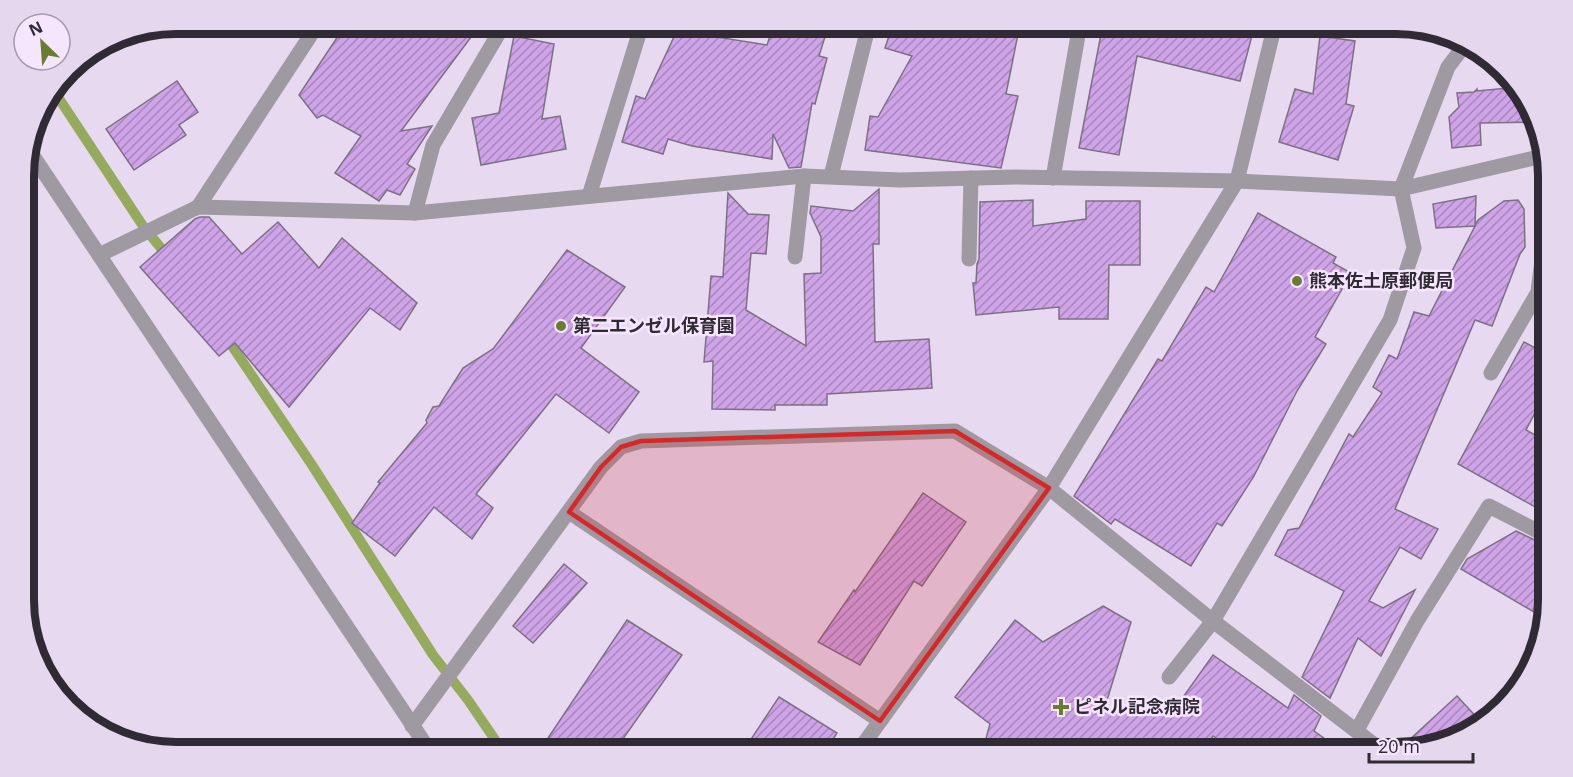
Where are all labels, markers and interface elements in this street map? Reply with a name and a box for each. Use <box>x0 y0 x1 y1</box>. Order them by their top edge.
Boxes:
north arrow <box>12 12 72 72</box>
text: N <box>25 16 46 41</box>
place label: 熊本佐土原郵便局 <box>1309 268 1453 292</box>
marker: 熊本佐土原郵便局 <box>1290 274 1304 288</box>
place label: 第二エンゼル保育園 <box>573 313 735 337</box>
marker: 第二エンゼル保育園 <box>554 319 568 333</box>
place label: ピネル記念病院 <box>1074 694 1200 718</box>
marker: ピネル記念病院 <box>1052 698 1070 716</box>
scale bar <box>1369 726 1472 764</box>
text: 20 m <box>1378 734 1420 758</box>

